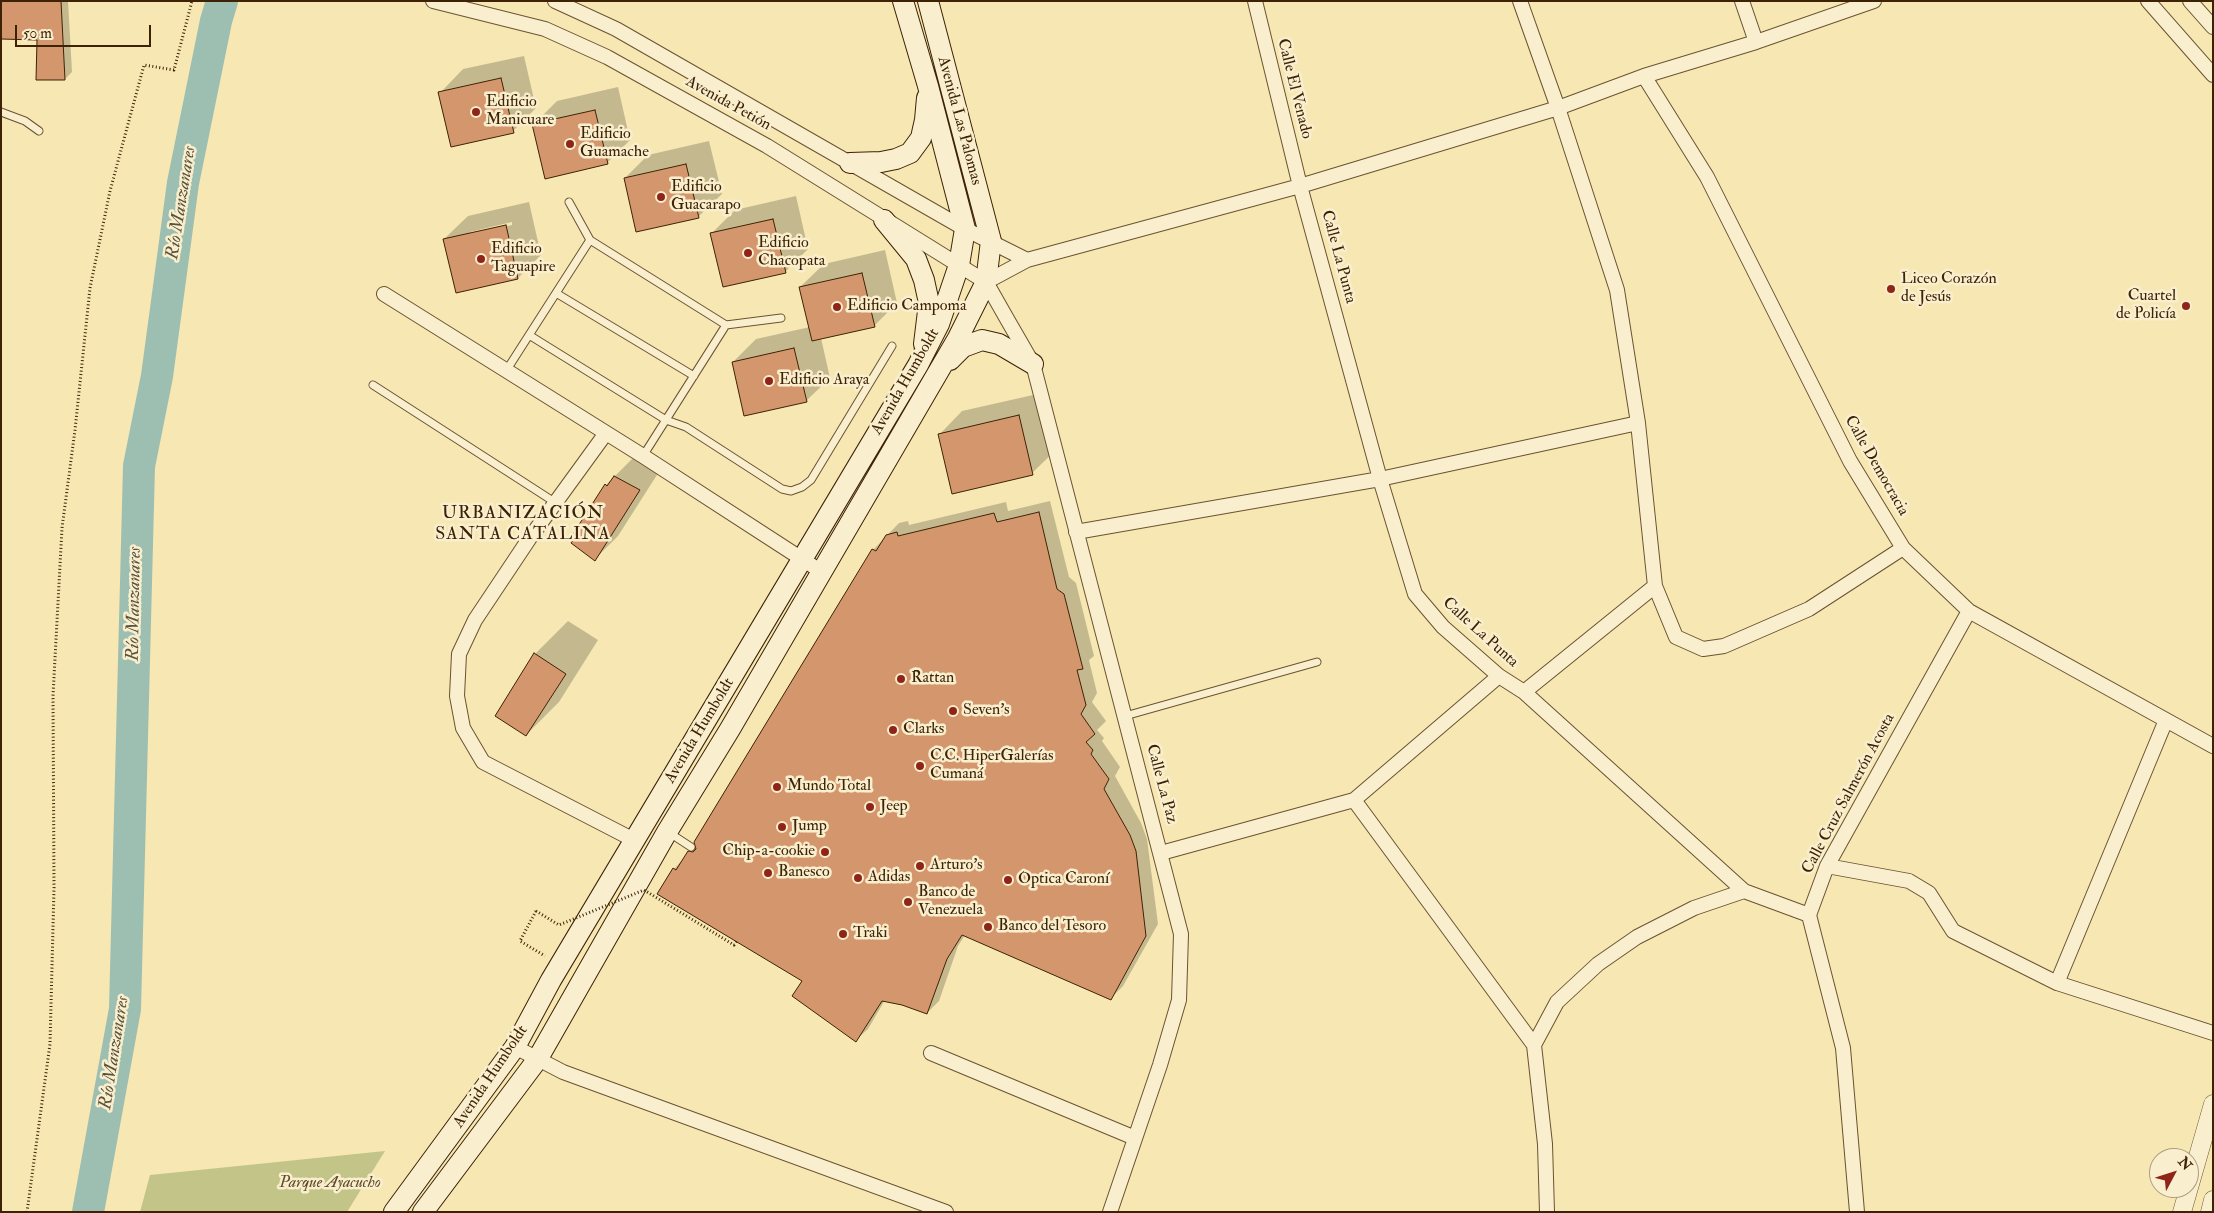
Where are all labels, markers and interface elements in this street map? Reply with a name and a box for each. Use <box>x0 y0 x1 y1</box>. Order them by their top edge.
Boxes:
scale bar <box>18 15 154 47</box>
text: 50 m <box>23 24 52 43</box>
street label: Calle El Venado <box>1272 37 1316 141</box>
street label: Avenida Las Palomas <box>933 55 985 187</box>
street label: Avenida Petión <box>682 73 774 135</box>
place label: Edificio Manicuare <box>486 93 554 131</box>
marker: Edificio Manicuare <box>470 106 482 118</box>
place label: Edificio Guamache <box>580 125 649 163</box>
marker: Edificio Guamache <box>564 138 576 150</box>
water label: Río Manzanares <box>162 145 202 261</box>
place label: Edificio Guacarapo <box>671 178 741 216</box>
marker: Edificio Guacarapo <box>655 191 667 203</box>
street label: Calle La Punta <box>1316 208 1360 306</box>
place label: Edificio Chacopata <box>758 234 825 272</box>
place label: Edificio Taguapire <box>491 240 555 278</box>
marker: Edificio Chacopata <box>742 247 754 259</box>
marker: Edificio Taguapire <box>475 253 487 265</box>
place label: Liceo Corazón de Jesús <box>1901 270 1997 308</box>
marker: Liceo Corazón de Jesús <box>1885 283 1897 295</box>
place label: Cuartel de Policía <box>2116 287 2176 325</box>
place label: Edificio Campoma <box>847 297 967 317</box>
marker: Cuartel de Policía <box>2180 300 2192 312</box>
marker: Edificio Campoma <box>831 301 843 313</box>
street label: Avenida Humboldt <box>868 325 944 439</box>
place label: Edificio Araya <box>779 371 869 391</box>
marker: Edificio Araya <box>763 375 775 387</box>
street label: Calle Democracia <box>1840 412 1912 520</box>
district label: URBANIZACIÓN SANTA CATALINA <box>433 503 613 546</box>
water label: Río Manzanares <box>123 547 147 661</box>
street label: Calle La Punta <box>1438 594 1522 672</box>
place label: Rattan <box>911 669 954 689</box>
marker: Rattan <box>895 673 907 685</box>
street label: Avenida Humboldt <box>661 675 739 787</box>
place label: Seven's <box>963 701 1010 721</box>
marker: Seven's <box>947 705 959 717</box>
street label: Calle Cruz Salmerón Acosta <box>1799 711 1899 877</box>
place label: Clarks <box>903 720 944 740</box>
marker: Clarks <box>887 724 899 736</box>
street label: Calle La Paz <box>1141 742 1181 826</box>
place label: C.C. HiperGalerías Cumaná <box>930 747 1053 785</box>
marker: C.C. HiperGalerías Cumaná <box>914 760 926 772</box>
place label: Mundo Total <box>787 777 871 797</box>
marker: Mundo Total <box>771 781 783 793</box>
place label: Jeep <box>880 797 908 817</box>
marker: Jeep <box>864 801 876 813</box>
place label: Jump <box>792 817 827 837</box>
marker: Jump <box>776 821 788 833</box>
place label: Chip-a-cookie <box>722 842 815 862</box>
marker: Chip-a-cookie <box>819 846 831 858</box>
place label: Arturo's <box>930 856 982 876</box>
marker: Arturo's <box>914 860 926 872</box>
place label: Banesco <box>778 863 830 883</box>
marker: Banesco <box>762 867 774 879</box>
place label: Adidas <box>868 868 910 888</box>
place label: Optica Caroní <box>1018 870 1109 890</box>
marker: Adidas <box>852 872 864 884</box>
marker: Optica Caroní <box>1002 874 1014 886</box>
place label: Banco de Venezuela <box>918 883 983 921</box>
marker: Banco de Venezuela <box>902 896 914 908</box>
place label: Banco del Tesoro <box>998 917 1106 937</box>
marker: Banco del Tesoro <box>982 921 994 933</box>
place label: Traki <box>853 924 888 944</box>
marker: Traki <box>837 928 849 940</box>
water label: Río Manzanares <box>95 995 135 1111</box>
street label: Avenida Humboldt <box>450 1022 532 1132</box>
north arrow <box>2149 1148 2199 1198</box>
text: N <box>2175 1153 2196 1174</box>
park label: Parque Ayacucho <box>279 1174 381 1194</box>

